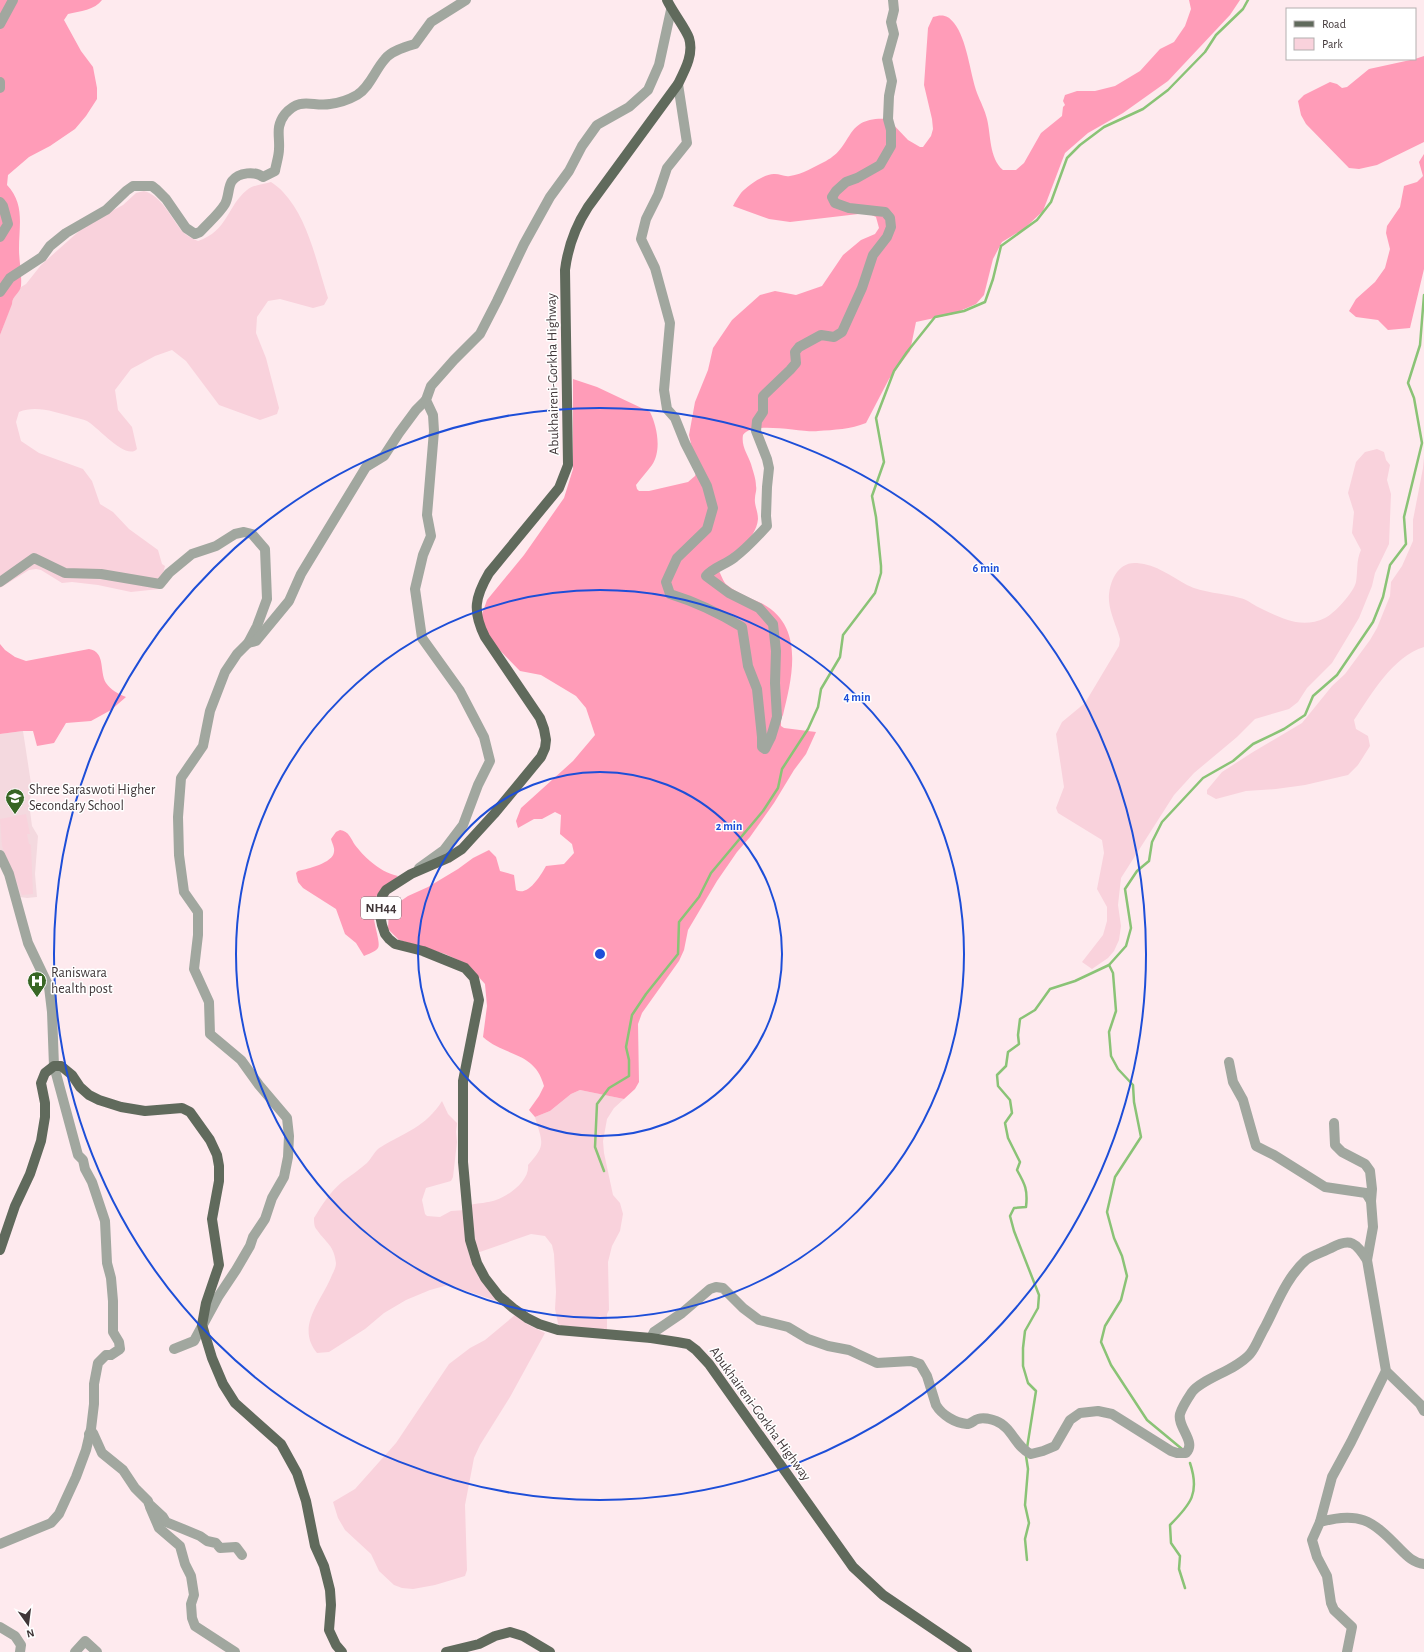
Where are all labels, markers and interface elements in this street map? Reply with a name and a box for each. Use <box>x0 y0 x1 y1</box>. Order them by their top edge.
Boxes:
legend <box>1286 8 1416 60</box>
text: Road <box>1322 18 1346 30</box>
text: Park <box>1322 38 1343 50</box>
street label: Abukhaireni-Gorkha Highway <box>545 293 561 455</box>
text: 6 min <box>973 562 999 574</box>
text: 4 min <box>843 691 871 703</box>
place label: Shree Saraswoti Higher Secondary School <box>29 783 156 813</box>
school or university icon: Shree Saraswoti Higher Secondary School <box>4 787 26 815</box>
text: 2 min <box>716 820 742 832</box>
road number: NH44 <box>361 897 401 919</box>
centre of rings <box>593 947 607 961</box>
place label: Raniswara health post <box>51 966 113 996</box>
hospital icon: Raniswara health post <box>26 970 48 998</box>
street label: Abukhaireni-Gorkha Highway <box>707 1344 813 1484</box>
north arrow <box>8 1604 48 1644</box>
text: N <box>25 1627 35 1639</box>

